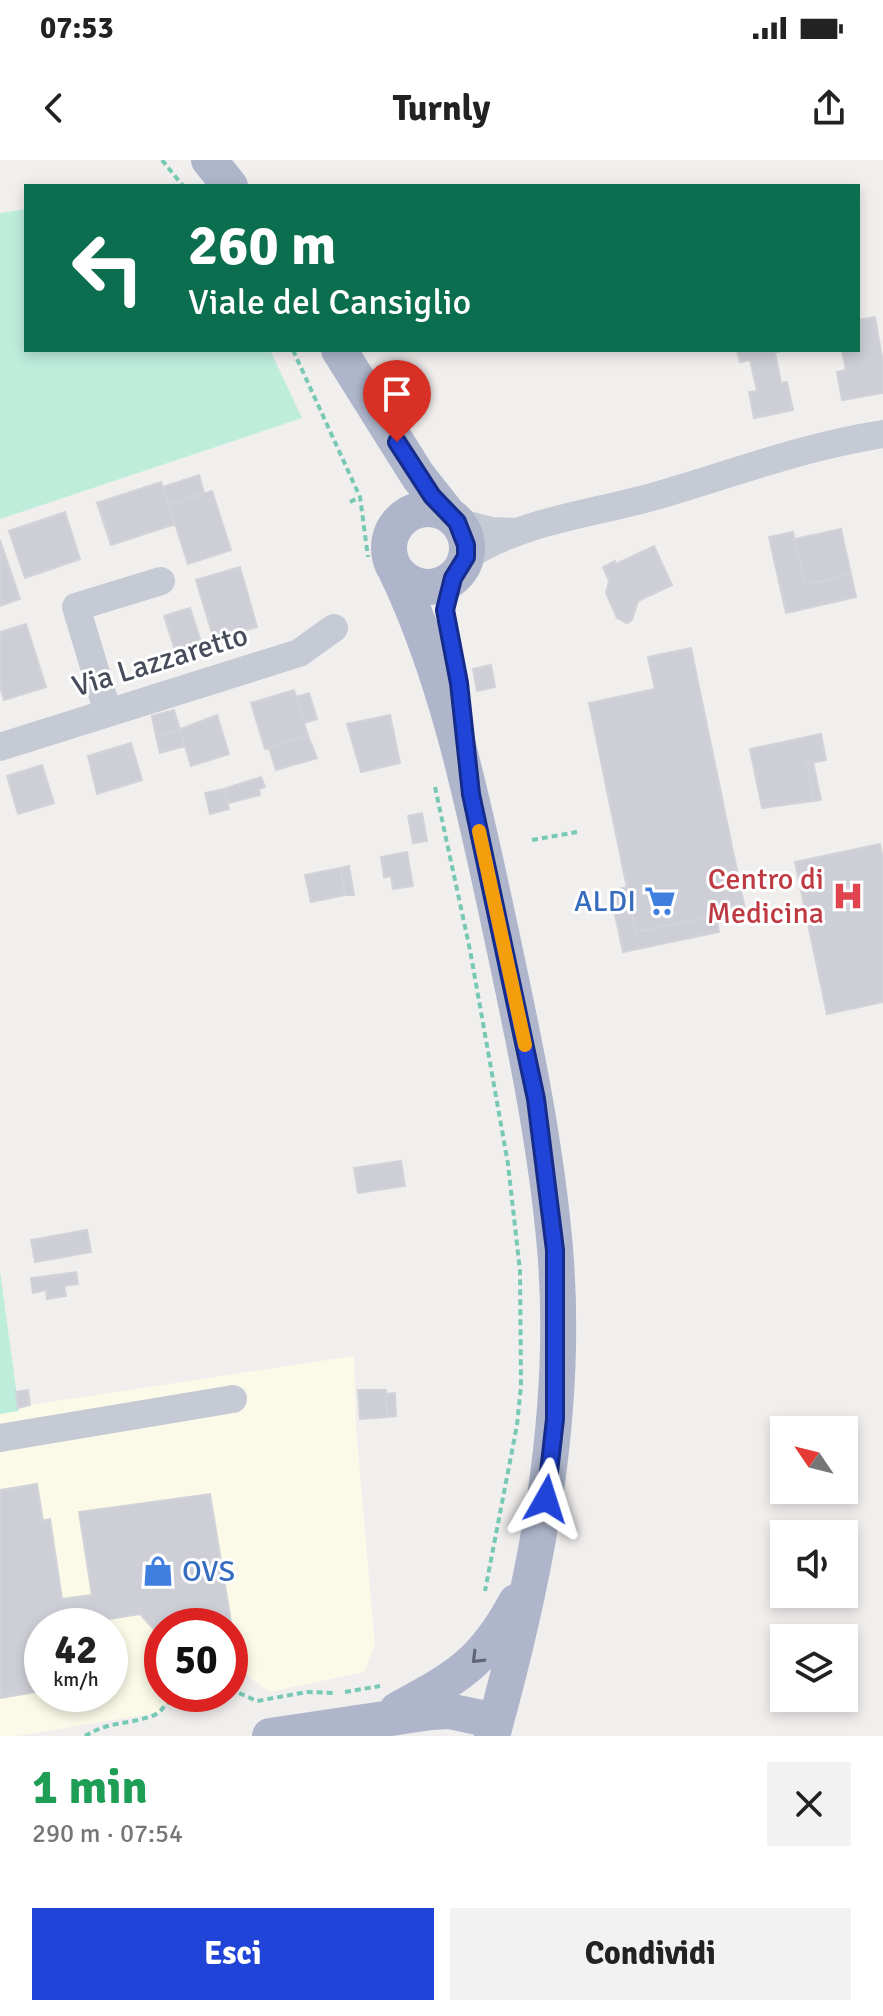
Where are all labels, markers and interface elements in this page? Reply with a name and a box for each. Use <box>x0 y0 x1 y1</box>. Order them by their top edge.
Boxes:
text: 07:53 <box>40 10 114 47</box>
icon: back <box>32 86 76 130</box>
text: Turnly <box>393 86 490 131</box>
icon: share <box>807 86 851 130</box>
text: 260 m <box>188 211 336 280</box>
icon: left <box>56 216 160 320</box>
text: Viale del Cansiglio <box>188 280 471 325</box>
pin <box>363 360 431 442</box>
icon: arrive <box>375 372 419 416</box>
street label: Via Lazzaretto <box>68 617 252 705</box>
place label: Centro di Medicina <box>707 861 824 932</box>
hospital icon: Centro di Medicina <box>831 879 865 913</box>
place label: ALDI <box>574 883 636 920</box>
supermarket icon: ALDI <box>643 884 677 918</box>
north arrow <box>770 1416 858 1504</box>
map controls <box>770 1416 858 1712</box>
position arrow <box>504 1457 588 1541</box>
button: sound <box>770 1520 858 1608</box>
place label: OVS <box>182 1553 235 1590</box>
shop icon: OVS <box>141 1554 175 1588</box>
speed limit sign: 50 <box>144 1608 248 1712</box>
button: layers <box>770 1624 858 1712</box>
text: 42 <box>54 1625 98 1675</box>
one-way arrow <box>472 1649 486 1663</box>
text: km/h <box>53 1667 99 1692</box>
text: 1 min <box>32 1758 148 1817</box>
button: close <box>767 1762 851 1846</box>
text: 290 m · 07:54 <box>32 1818 183 1850</box>
button: Esci <box>32 1908 434 2000</box>
button: Condividi <box>450 1908 851 2000</box>

